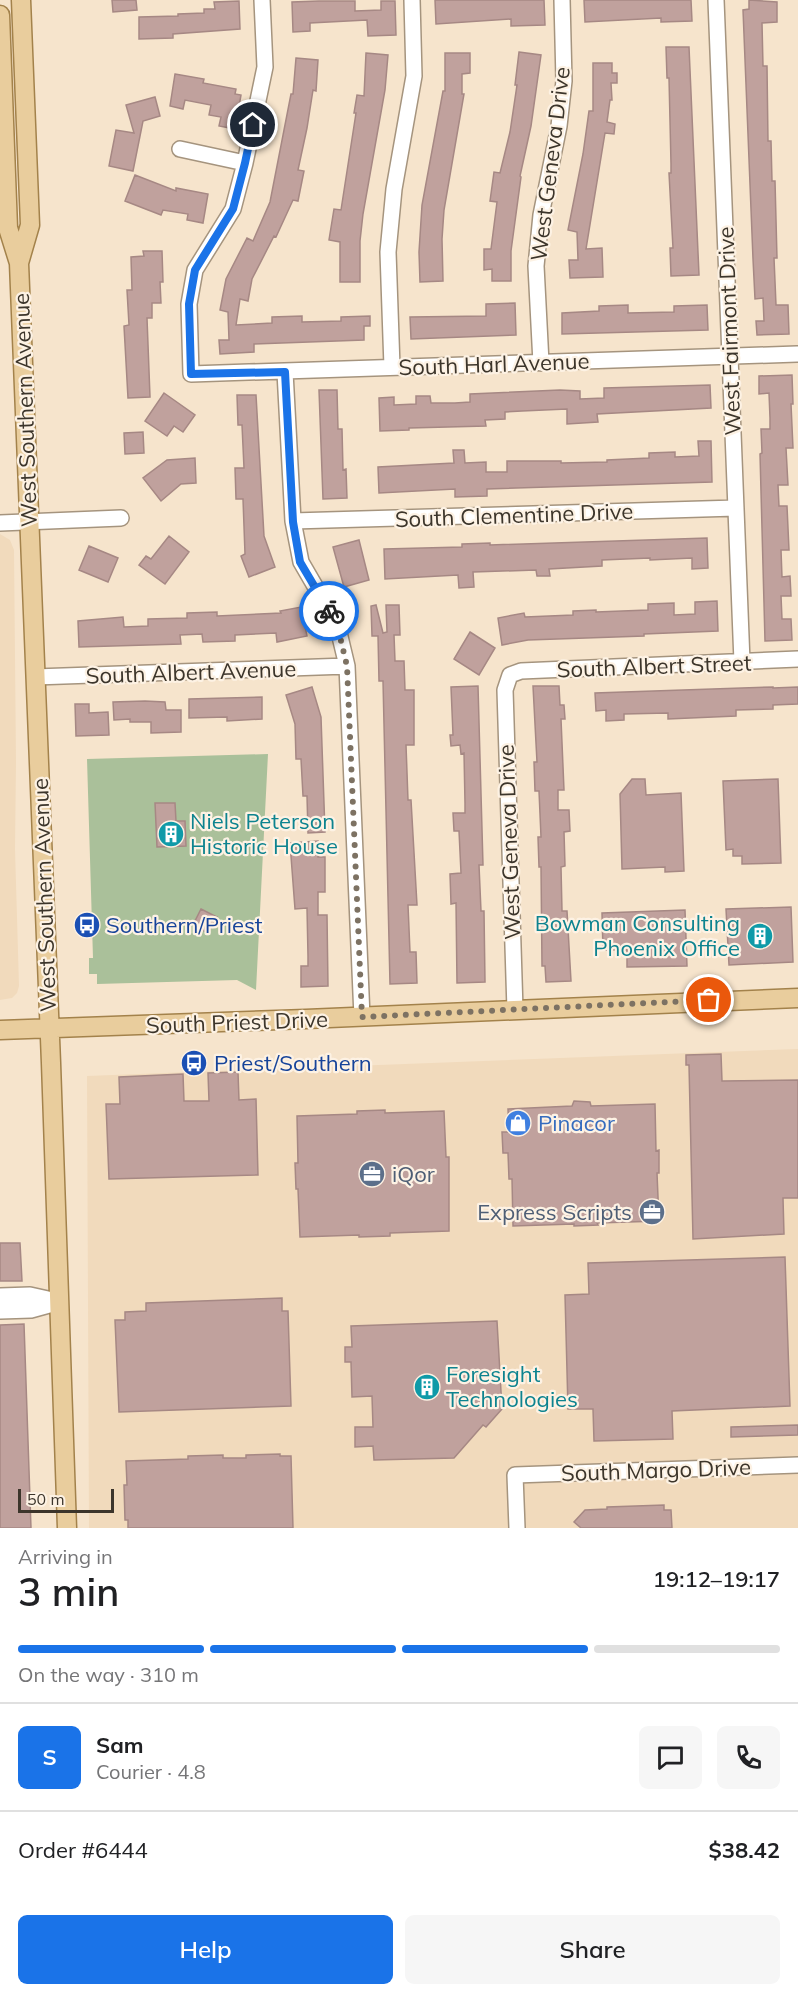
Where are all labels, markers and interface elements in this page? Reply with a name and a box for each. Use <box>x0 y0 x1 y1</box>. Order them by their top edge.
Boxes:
street label: West Geneva Drive <box>524 65 576 263</box>
pin <box>227 99 278 150</box>
icon: home <box>236 108 269 141</box>
street label: West Fairmont Drive <box>711 226 747 436</box>
street label: West Southern Avenue <box>7 292 43 528</box>
street label: South Harl Avenue <box>398 347 590 381</box>
street label: South Clementine Drive <box>394 497 634 533</box>
courier <box>299 581 359 641</box>
icon: bike <box>313 595 346 628</box>
street label: South Albert Street <box>556 649 752 683</box>
street label: South Albert Avenue <box>85 654 297 690</box>
street label: West Geneva Drive <box>492 744 526 940</box>
street label: West Southern Avenue <box>26 777 62 1013</box>
place label: Niels Peterson Historic House <box>190 807 338 860</box>
building icon: Niels Peterson Historic House <box>156 819 186 849</box>
place label: Bowman Consulting Phoenix Office <box>535 909 740 962</box>
bus stop icon: Southern/Priest <box>72 910 102 940</box>
place label: Southern/Priest <box>106 911 263 939</box>
building icon: Bowman Consulting Phoenix Office <box>745 921 775 951</box>
pin <box>683 974 734 1025</box>
icon: bag <box>692 983 725 1016</box>
street label: South Priest Drive <box>146 1005 328 1039</box>
bus stop icon: Priest/Southern <box>179 1048 209 1078</box>
place label: Priest/Southern <box>214 1049 372 1077</box>
shop icon: Pinacor <box>503 1108 533 1138</box>
place label: Pinacor <box>538 1109 615 1137</box>
office icon: iQor <box>357 1159 387 1189</box>
place label: iQor <box>392 1160 435 1188</box>
office icon: Express Scripts <box>637 1197 667 1227</box>
place label: Express Scripts <box>477 1198 632 1226</box>
place label: Foresight Technologies <box>446 1360 578 1413</box>
building icon: Foresight Technologies <box>412 1372 442 1402</box>
street label: South Margo Drive <box>561 1453 751 1487</box>
scale bar <box>18 1486 114 1514</box>
text: 50 m <box>27 1489 64 1509</box>
text: Arriving in <box>18 1544 113 1569</box>
text: 19:12–19:17 <box>653 1565 780 1593</box>
text: 3 min <box>18 1567 119 1616</box>
text: On the way · 310 m <box>18 1662 199 1687</box>
button: chat <box>639 1726 702 1789</box>
button: phone <box>717 1726 780 1789</box>
text: Sam <box>96 1731 144 1759</box>
text: S <box>42 1743 57 1771</box>
text: Courier · 4.8 <box>96 1759 206 1784</box>
text: Order #6444 <box>18 1836 148 1864</box>
text: $38.42 <box>709 1836 780 1864</box>
button: Help <box>18 1915 393 1984</box>
button: Share <box>405 1915 780 1984</box>

